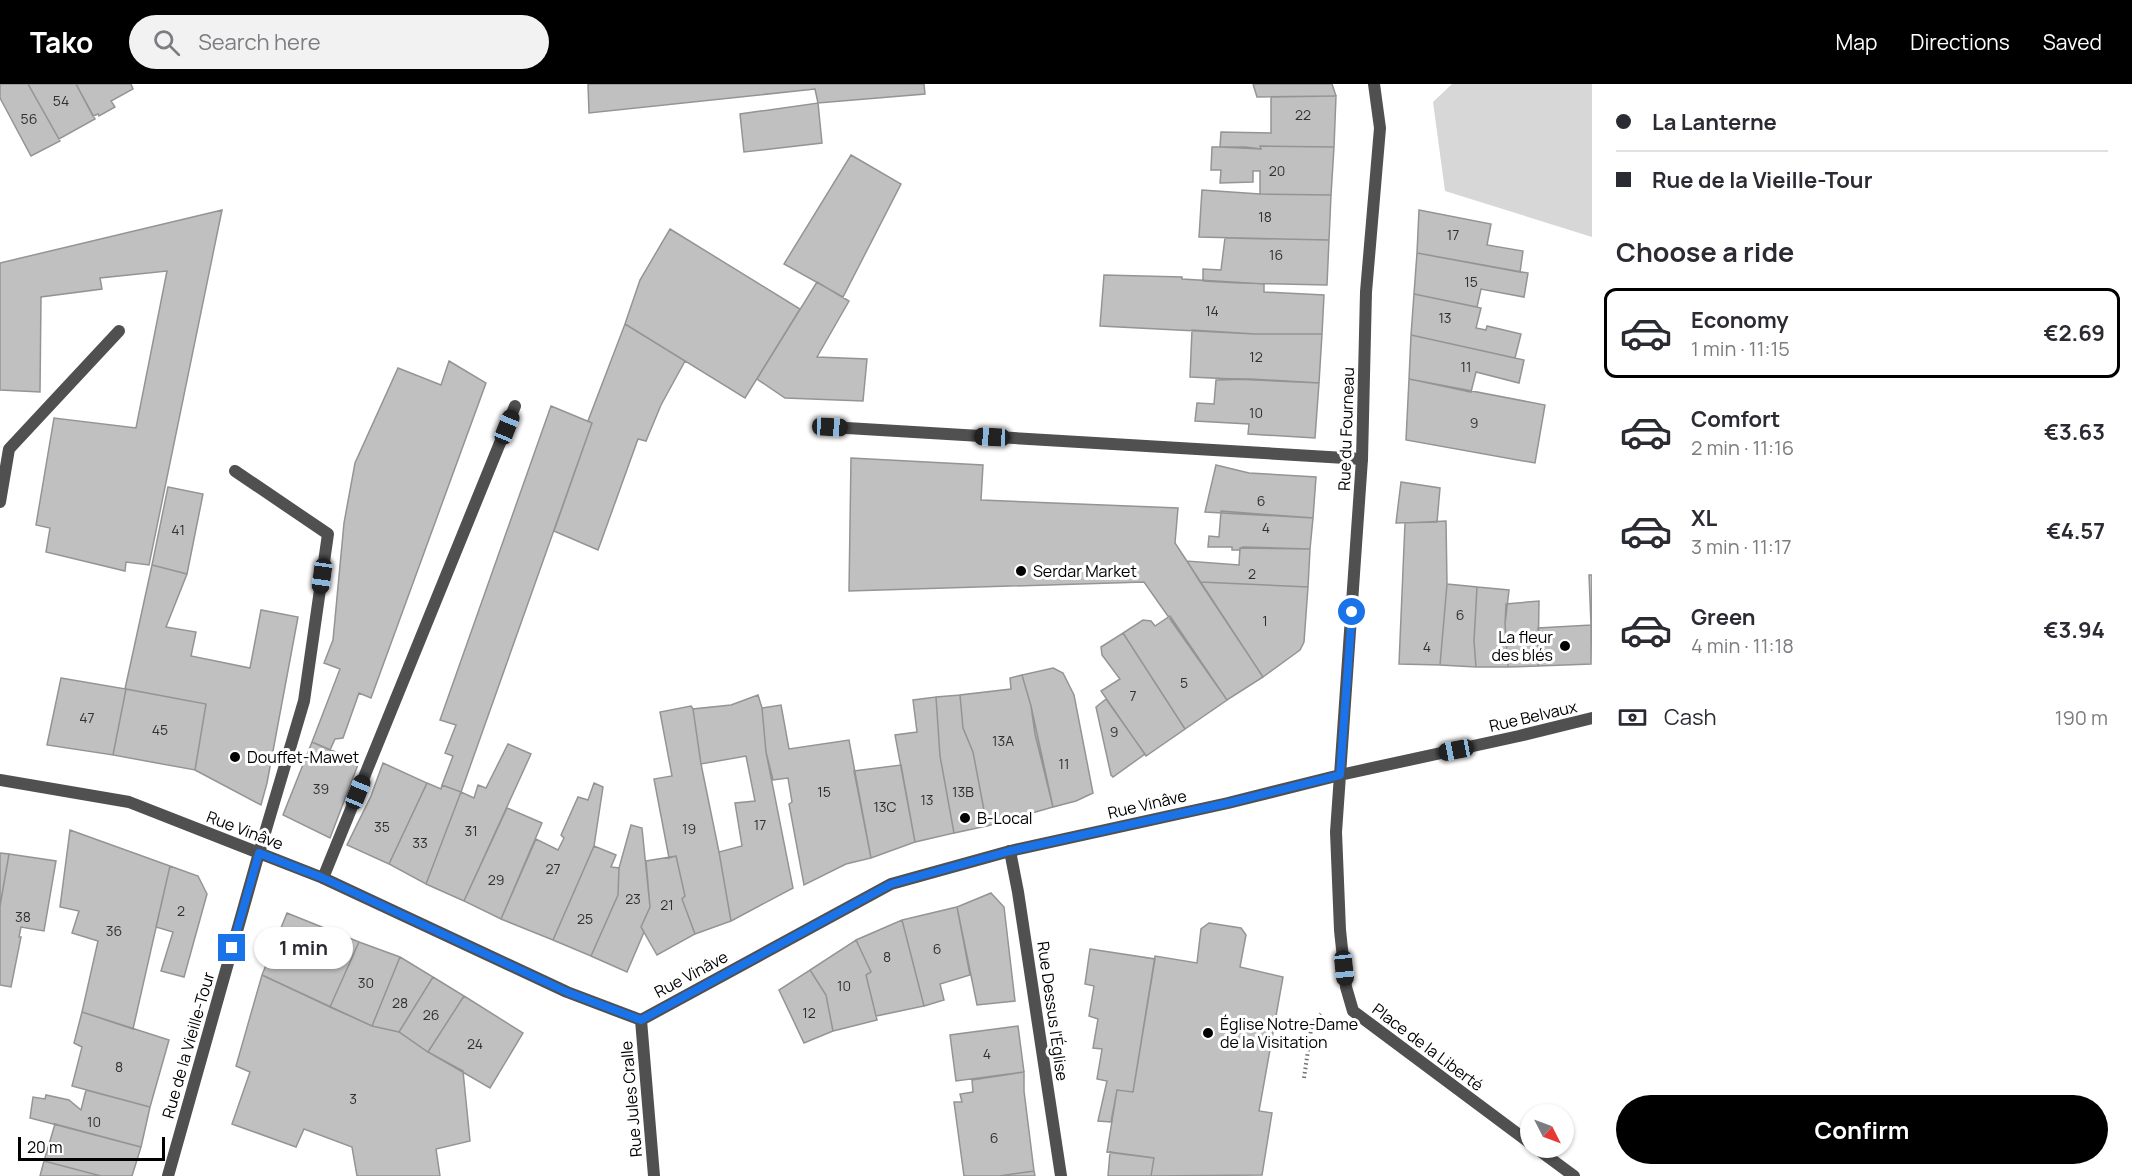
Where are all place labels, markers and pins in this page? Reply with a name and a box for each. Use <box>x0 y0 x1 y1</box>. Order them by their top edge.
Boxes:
place label: Serdar Market <box>1033 560 1137 582</box>
marker: Serdar Market <box>1014 564 1028 578</box>
place label: La fleur des blés <box>1492 626 1553 666</box>
marker: La fleur des blés <box>1558 639 1572 653</box>
place label: Douffet-Mawet <box>247 746 359 768</box>
marker: Douffet-Mawet <box>228 750 242 764</box>
place label: B-Local <box>977 807 1033 829</box>
marker: B-Local <box>958 811 972 825</box>
place label: Église Notre-Dame de la Visitation <box>1220 1013 1358 1053</box>
marker: Église Notre-Dame de la Visitation <box>1201 1026 1215 1040</box>

